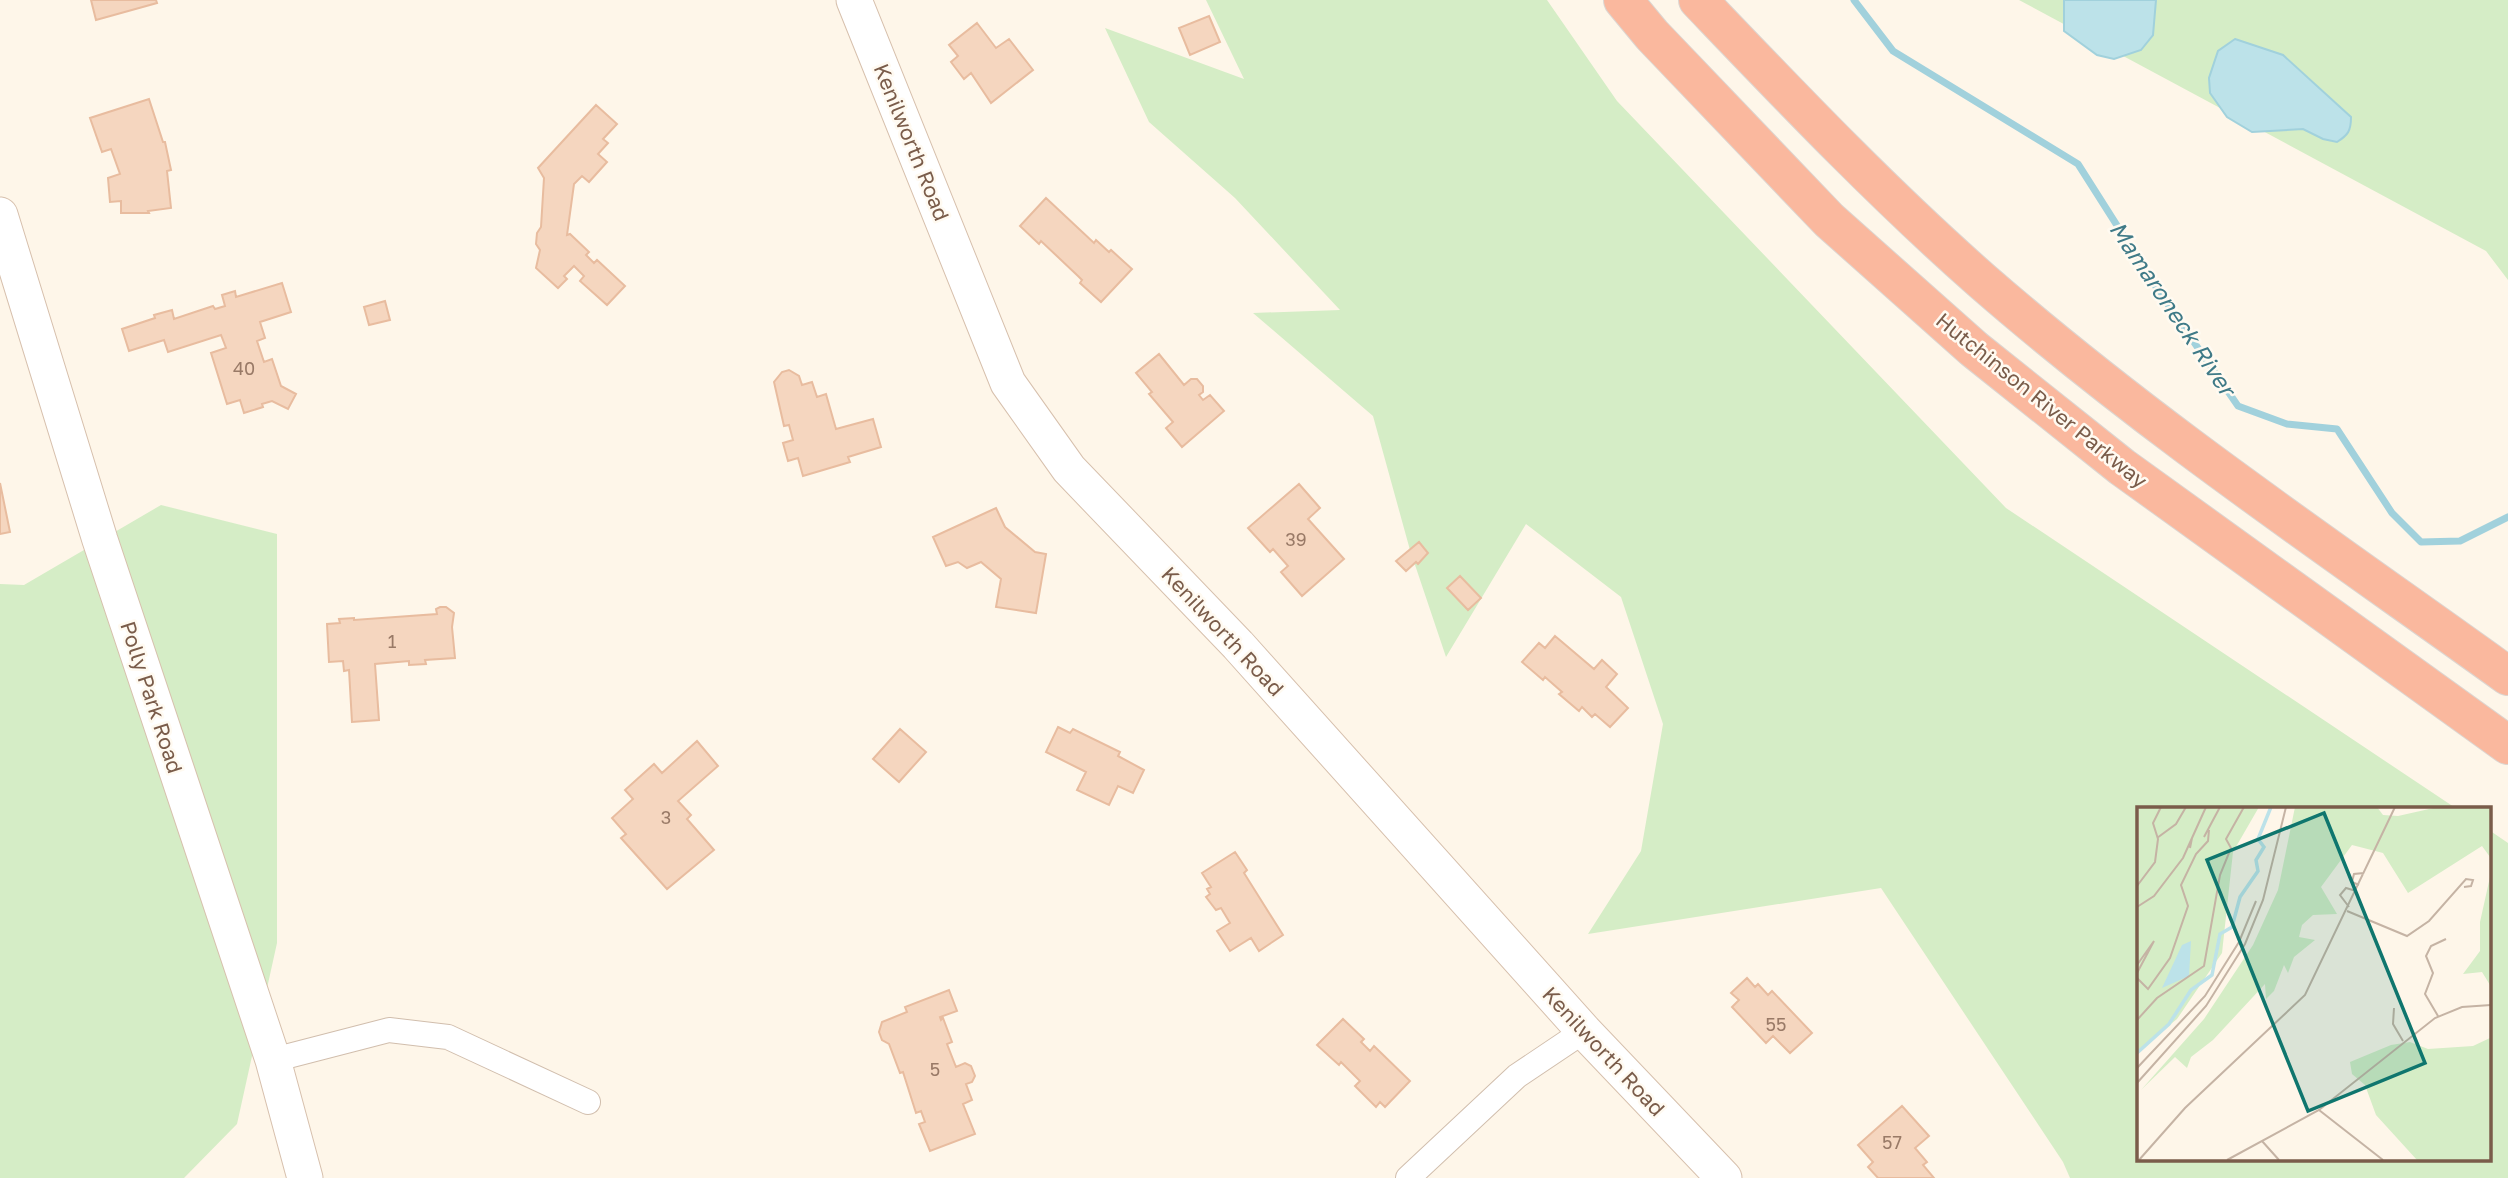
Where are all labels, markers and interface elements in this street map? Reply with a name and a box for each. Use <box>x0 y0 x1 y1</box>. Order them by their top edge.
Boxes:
street label: Kenilworth Road <box>869 60 955 224</box>
water label: Mamaroneck River <box>2104 216 2243 403</box>
street label: Hutchinson River Parkway <box>1931 307 2153 493</box>
house number: 40 <box>233 357 255 379</box>
house number: 39 <box>1285 528 1307 550</box>
street label: Kenilworth Road <box>1156 561 1290 701</box>
street label: Polly Park Road <box>115 618 189 776</box>
house number: 1 <box>388 630 397 652</box>
house number: 3 <box>661 806 671 828</box>
inset map <box>2137 807 2490 1160</box>
street label: Kenilworth Road <box>1537 981 1671 1121</box>
house number: 55 <box>1766 1013 1786 1035</box>
house number: 5 <box>930 1058 940 1080</box>
house number: 57 <box>1882 1131 1902 1153</box>

